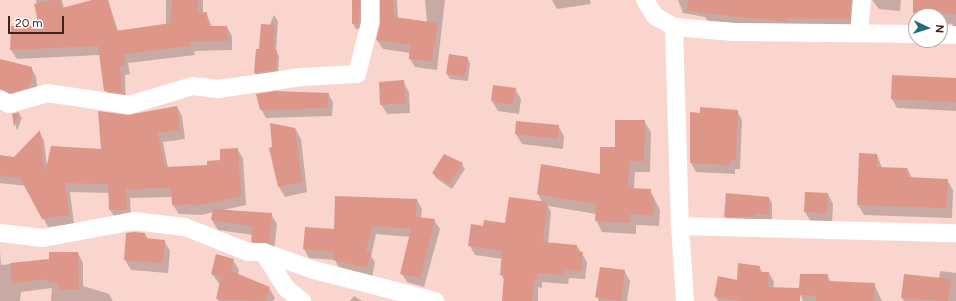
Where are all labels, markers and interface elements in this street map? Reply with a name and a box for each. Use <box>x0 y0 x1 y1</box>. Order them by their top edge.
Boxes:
scale bar <box>10 8 66 34</box>
north arrow <box>908 8 948 48</box>
text: 20 m <box>15 16 43 30</box>
text: N <box>933 24 946 33</box>

